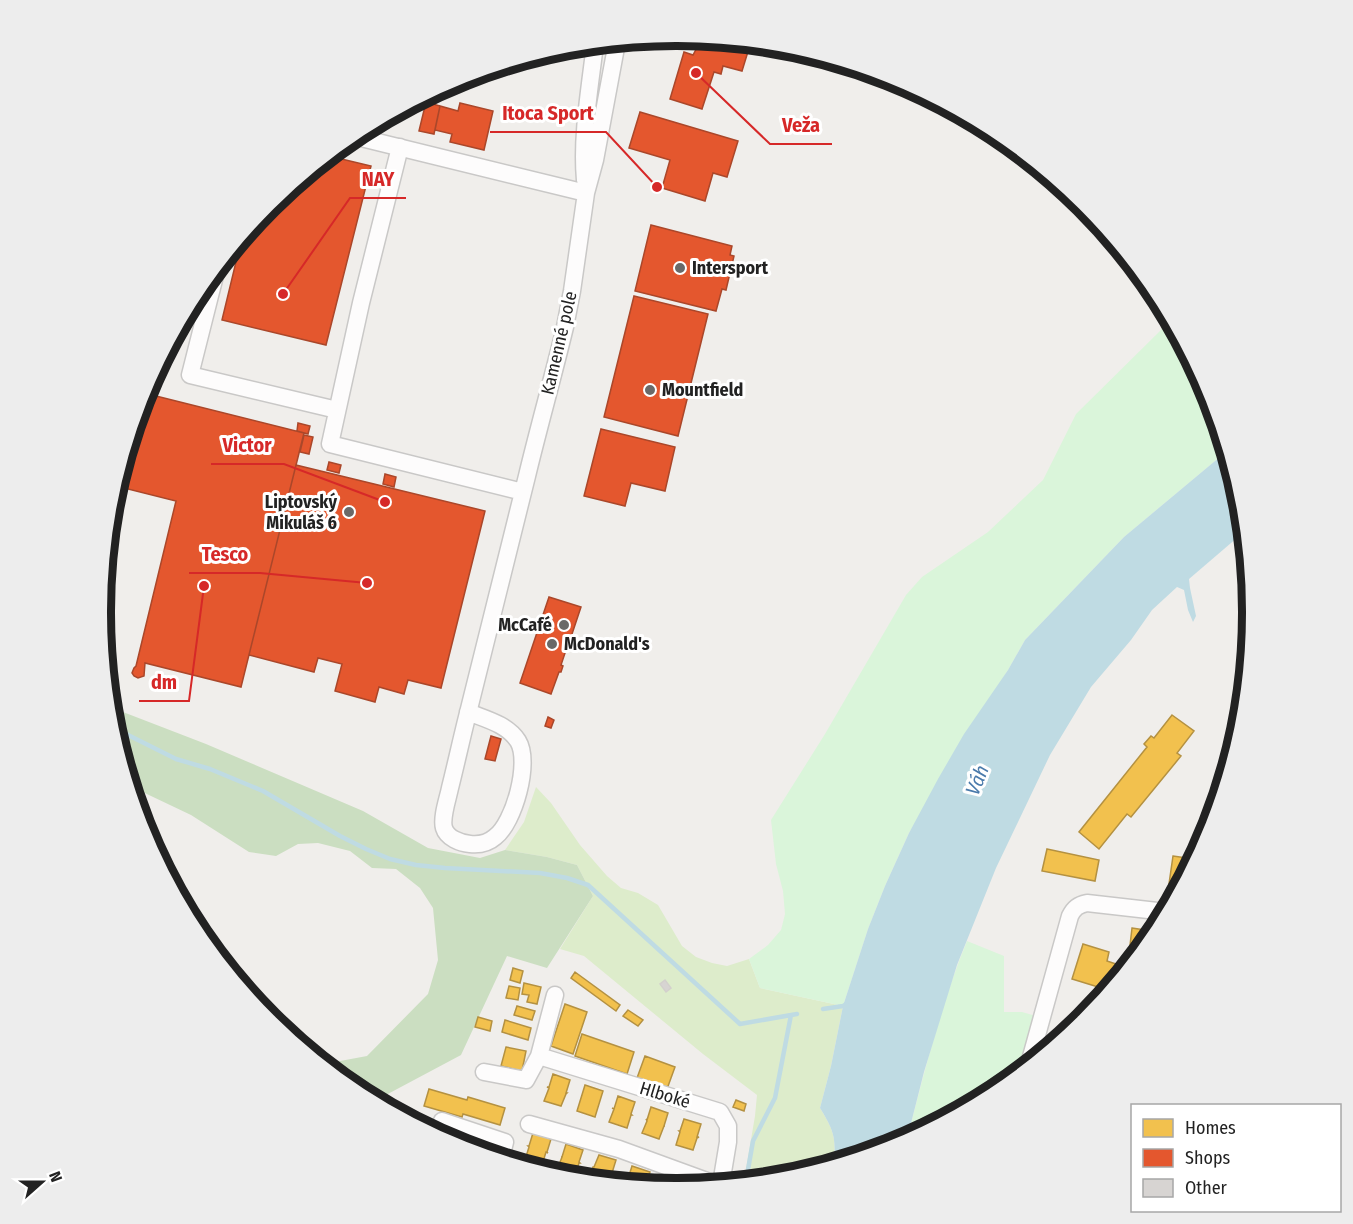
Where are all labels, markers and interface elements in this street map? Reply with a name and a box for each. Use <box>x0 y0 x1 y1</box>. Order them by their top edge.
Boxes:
callout: Itoca Sport <box>490 94 606 132</box>
text: Itoca Sport <box>502 101 595 125</box>
callout: Veža <box>770 106 832 144</box>
text: Veža <box>781 113 820 137</box>
callout: NAY <box>350 160 406 198</box>
text: NAY <box>362 167 395 191</box>
place label: Intersport <box>692 257 769 279</box>
marker: Intersport <box>673 261 687 275</box>
street label: Kamenné pole <box>536 289 582 397</box>
place label: Mountfield <box>662 379 743 401</box>
marker: Mountfield <box>643 383 657 397</box>
callout: Victor <box>211 426 284 464</box>
text: Victor <box>221 433 272 457</box>
place label: Liptovský Mikuláš 6 <box>265 491 337 534</box>
marker: Liptovský Mikuláš 6 <box>342 505 356 519</box>
callout: Tesco <box>189 535 260 573</box>
text: Tesco <box>202 542 249 566</box>
place label: McCafé <box>498 614 552 636</box>
marker: McCafé <box>557 618 571 632</box>
place label: McDonald's <box>564 633 650 655</box>
marker: McDonald's <box>545 637 559 651</box>
callout: dm <box>139 663 189 701</box>
text: dm <box>151 670 177 694</box>
water label: Váh <box>960 761 994 799</box>
street label: Hlboké <box>637 1077 693 1113</box>
legend <box>1131 1104 1341 1212</box>
text: Homes <box>1185 1117 1236 1139</box>
text: Shops <box>1185 1147 1230 1169</box>
north arrow <box>12 1152 72 1212</box>
text: N <box>45 1169 66 1185</box>
text: Other <box>1185 1177 1228 1199</box>

